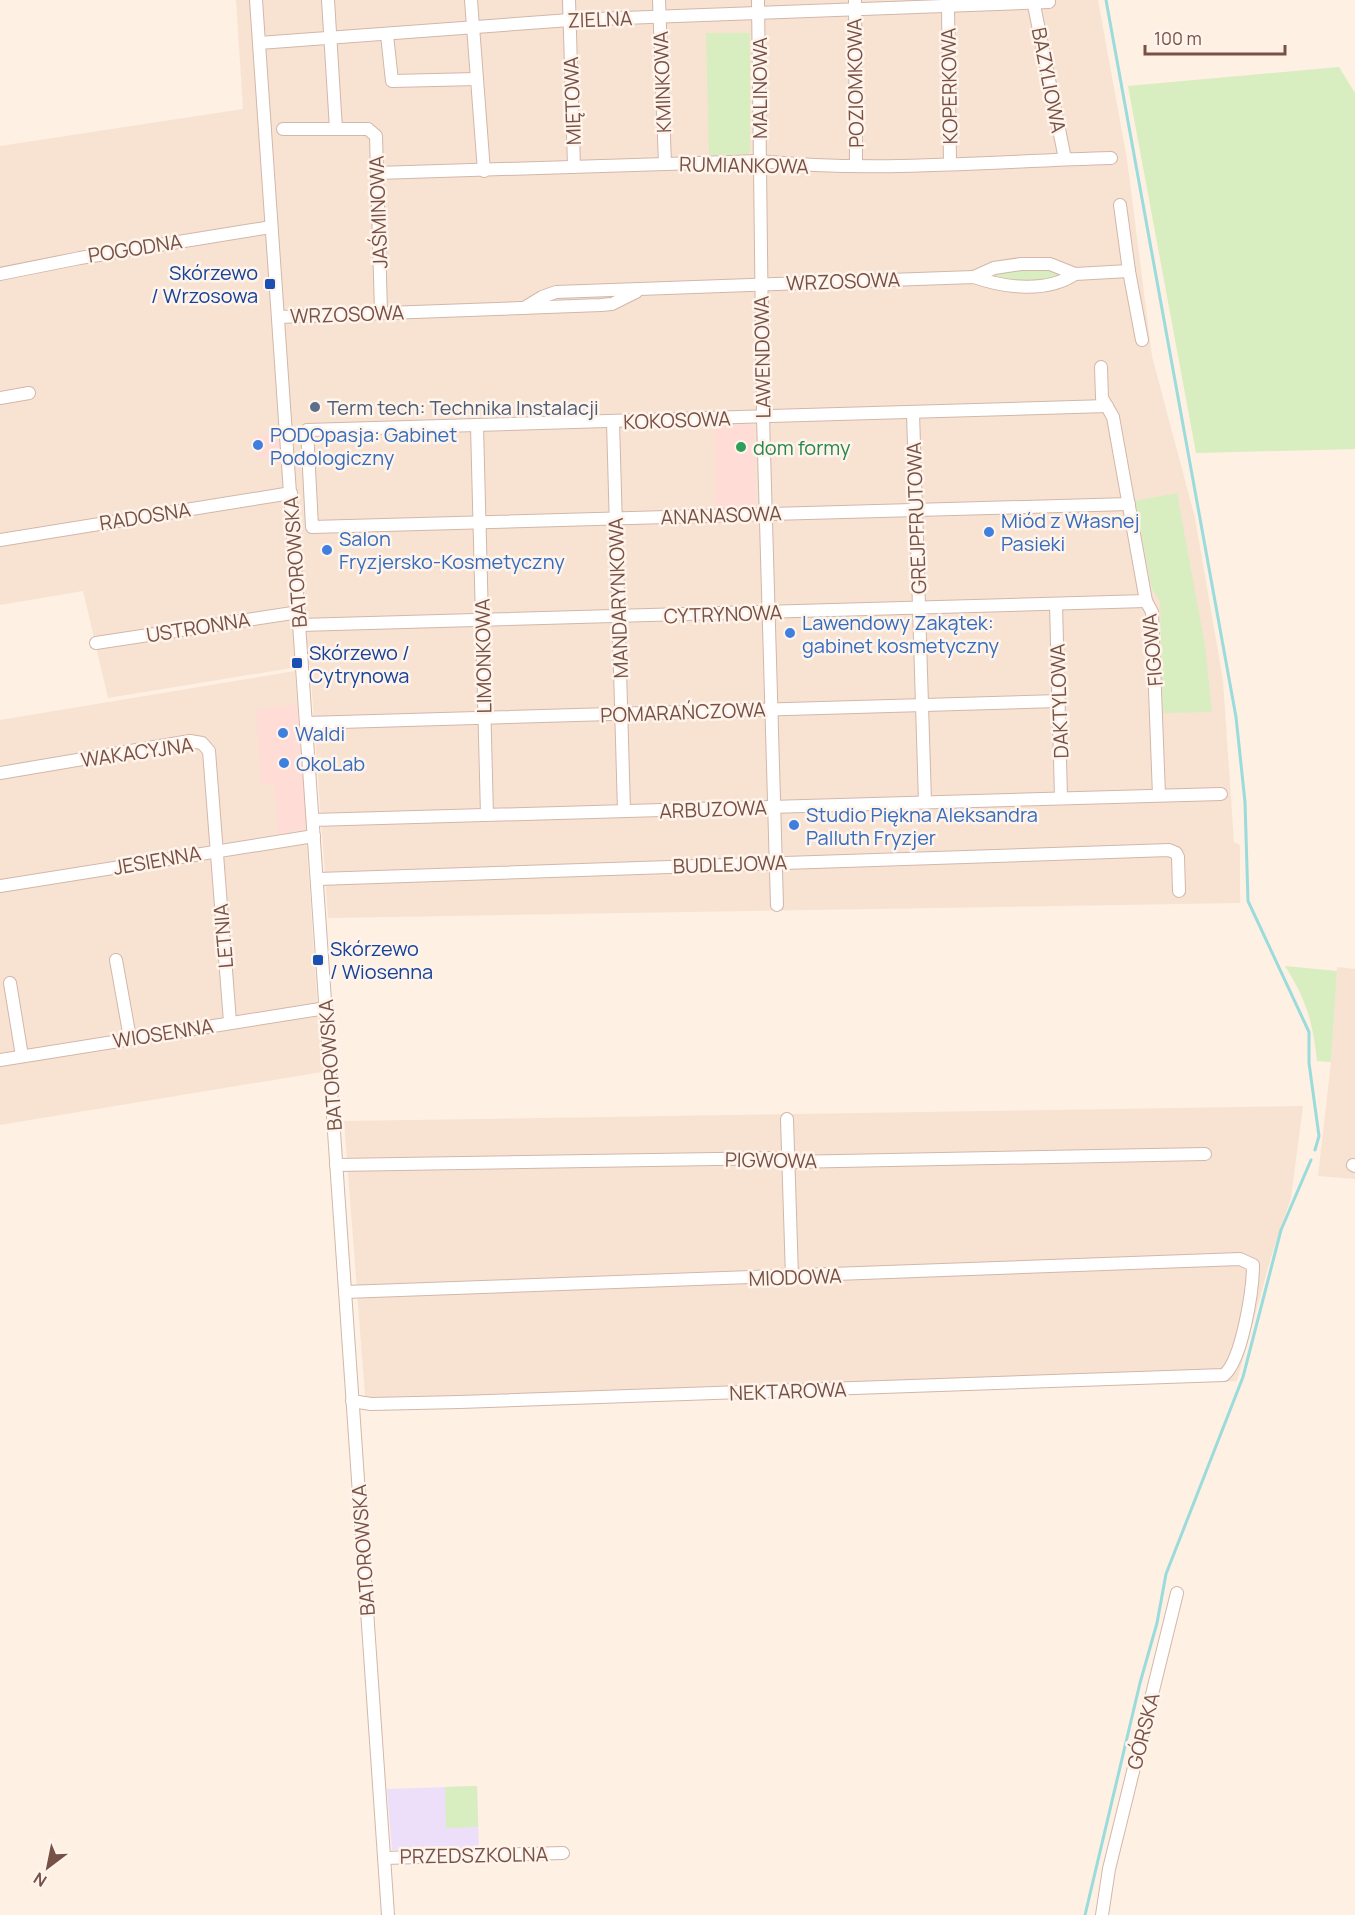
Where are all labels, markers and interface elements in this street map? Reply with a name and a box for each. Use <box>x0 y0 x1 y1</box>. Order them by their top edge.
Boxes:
street label: ZIELNA <box>567 4 633 34</box>
street label: POZIOMKOWA <box>840 18 870 148</box>
scale bar <box>1145 18 1284 56</box>
street label: BAZYLIOWA <box>1026 25 1073 135</box>
text: 100 m <box>1154 26 1202 50</box>
street label: KOPERKOWA <box>934 27 964 145</box>
street label: KMINKOWA <box>647 30 677 133</box>
street label: MALINOWA <box>746 37 773 139</box>
street label: MIĘTOWA <box>557 56 587 146</box>
street label: RUMIANKOWA <box>679 150 809 180</box>
street label: JAŚMINOWA <box>363 155 393 269</box>
street label: POGODNA <box>86 227 184 269</box>
place label: Skórzewo / Wrzosowa <box>151 259 258 309</box>
street label: WRZOSOWA <box>785 266 901 296</box>
marker: Skórzewo / Wrzosowa <box>263 277 277 291</box>
street label: LAWENDOWA <box>747 295 777 419</box>
street label: WRZOSOWA <box>289 299 405 329</box>
place label: Term tech: Technika Instalacji <box>327 394 599 421</box>
marker: Term tech: Technika Instalacji <box>308 400 322 414</box>
street label: KOKOSOWA <box>623 405 732 435</box>
place label: PODOpasja: Gabinet Podologiczny <box>270 421 457 471</box>
place label: dom formy <box>753 434 851 461</box>
marker: PODOpasja: Gabinet Podologiczny <box>251 438 265 452</box>
marker: dom formy <box>734 440 748 454</box>
street label: GREJPFRUTOWA <box>900 441 932 594</box>
street label: RADOSNA <box>98 495 193 537</box>
street label: BATOROWSKA <box>277 495 313 629</box>
street label: ANANASOWA <box>660 499 782 531</box>
place label: Miód z Własnej Pasieki <box>1001 507 1140 557</box>
street label: MANDARYNKOWA <box>602 517 634 679</box>
place label: Salon Fryzjersko-Kosmetyczny <box>339 525 565 575</box>
marker: Miód z Własnej Pasieki <box>982 525 996 539</box>
marker: Salon Fryzjersko-Kosmetyczny <box>320 543 334 557</box>
street label: LIMONKOWA <box>468 598 498 714</box>
street label: CYTRYNOWA <box>663 598 783 630</box>
street label: USTRONNA <box>144 605 252 649</box>
place label: Lawendowy Zakątek: gabinet kosmetyczny <box>802 609 1000 659</box>
street label: FIGOWA <box>1135 612 1169 687</box>
marker: Lawendowy Zakątek: gabinet kosmetyczny <box>783 626 797 640</box>
place label: Skórzewo / Cytrynowa <box>309 639 410 689</box>
street label: DAKTYLOWA <box>1043 643 1074 759</box>
marker: Skórzewo / Cytrynowa <box>290 656 304 670</box>
street label: POMARAŃCZOWA <box>600 696 766 728</box>
place label: Waldi <box>295 720 345 747</box>
marker: Waldi <box>276 726 290 740</box>
street label: WAKACYJNA <box>79 731 195 773</box>
place label: OkoLab <box>296 750 365 777</box>
marker: OkoLab <box>277 756 291 770</box>
street label: ARBUZOWA <box>659 794 768 824</box>
place label: Studio Piękna Aleksandra Palluth Fryzjer <box>806 801 1038 851</box>
marker: Studio Piękna Aleksandra Palluth Fryzjer <box>787 818 801 832</box>
street label: JESIENNA <box>111 839 203 881</box>
street label: BUDLEJOWA <box>672 848 788 879</box>
street label: LETNIA <box>207 902 239 969</box>
place label: Skórzewo / Wiosenna <box>330 935 433 985</box>
marker: Skórzewo / Wiosenna <box>311 953 325 967</box>
street label: BATOROWSKA <box>312 998 348 1132</box>
street label: WIOSENNA <box>111 1012 216 1054</box>
street label: PIGWOWA <box>725 1146 818 1174</box>
street label: MIODOWA <box>748 1262 842 1292</box>
street label: NEKTAROWA <box>729 1375 848 1407</box>
street label: BATOROWSKA <box>345 1483 381 1617</box>
street label: GÓRSKA <box>1120 1690 1166 1772</box>
north arrow <box>18 1837 78 1897</box>
street label: PRZEDSZKOLNA <box>399 1840 549 1870</box>
text: N <box>29 1867 51 1892</box>

